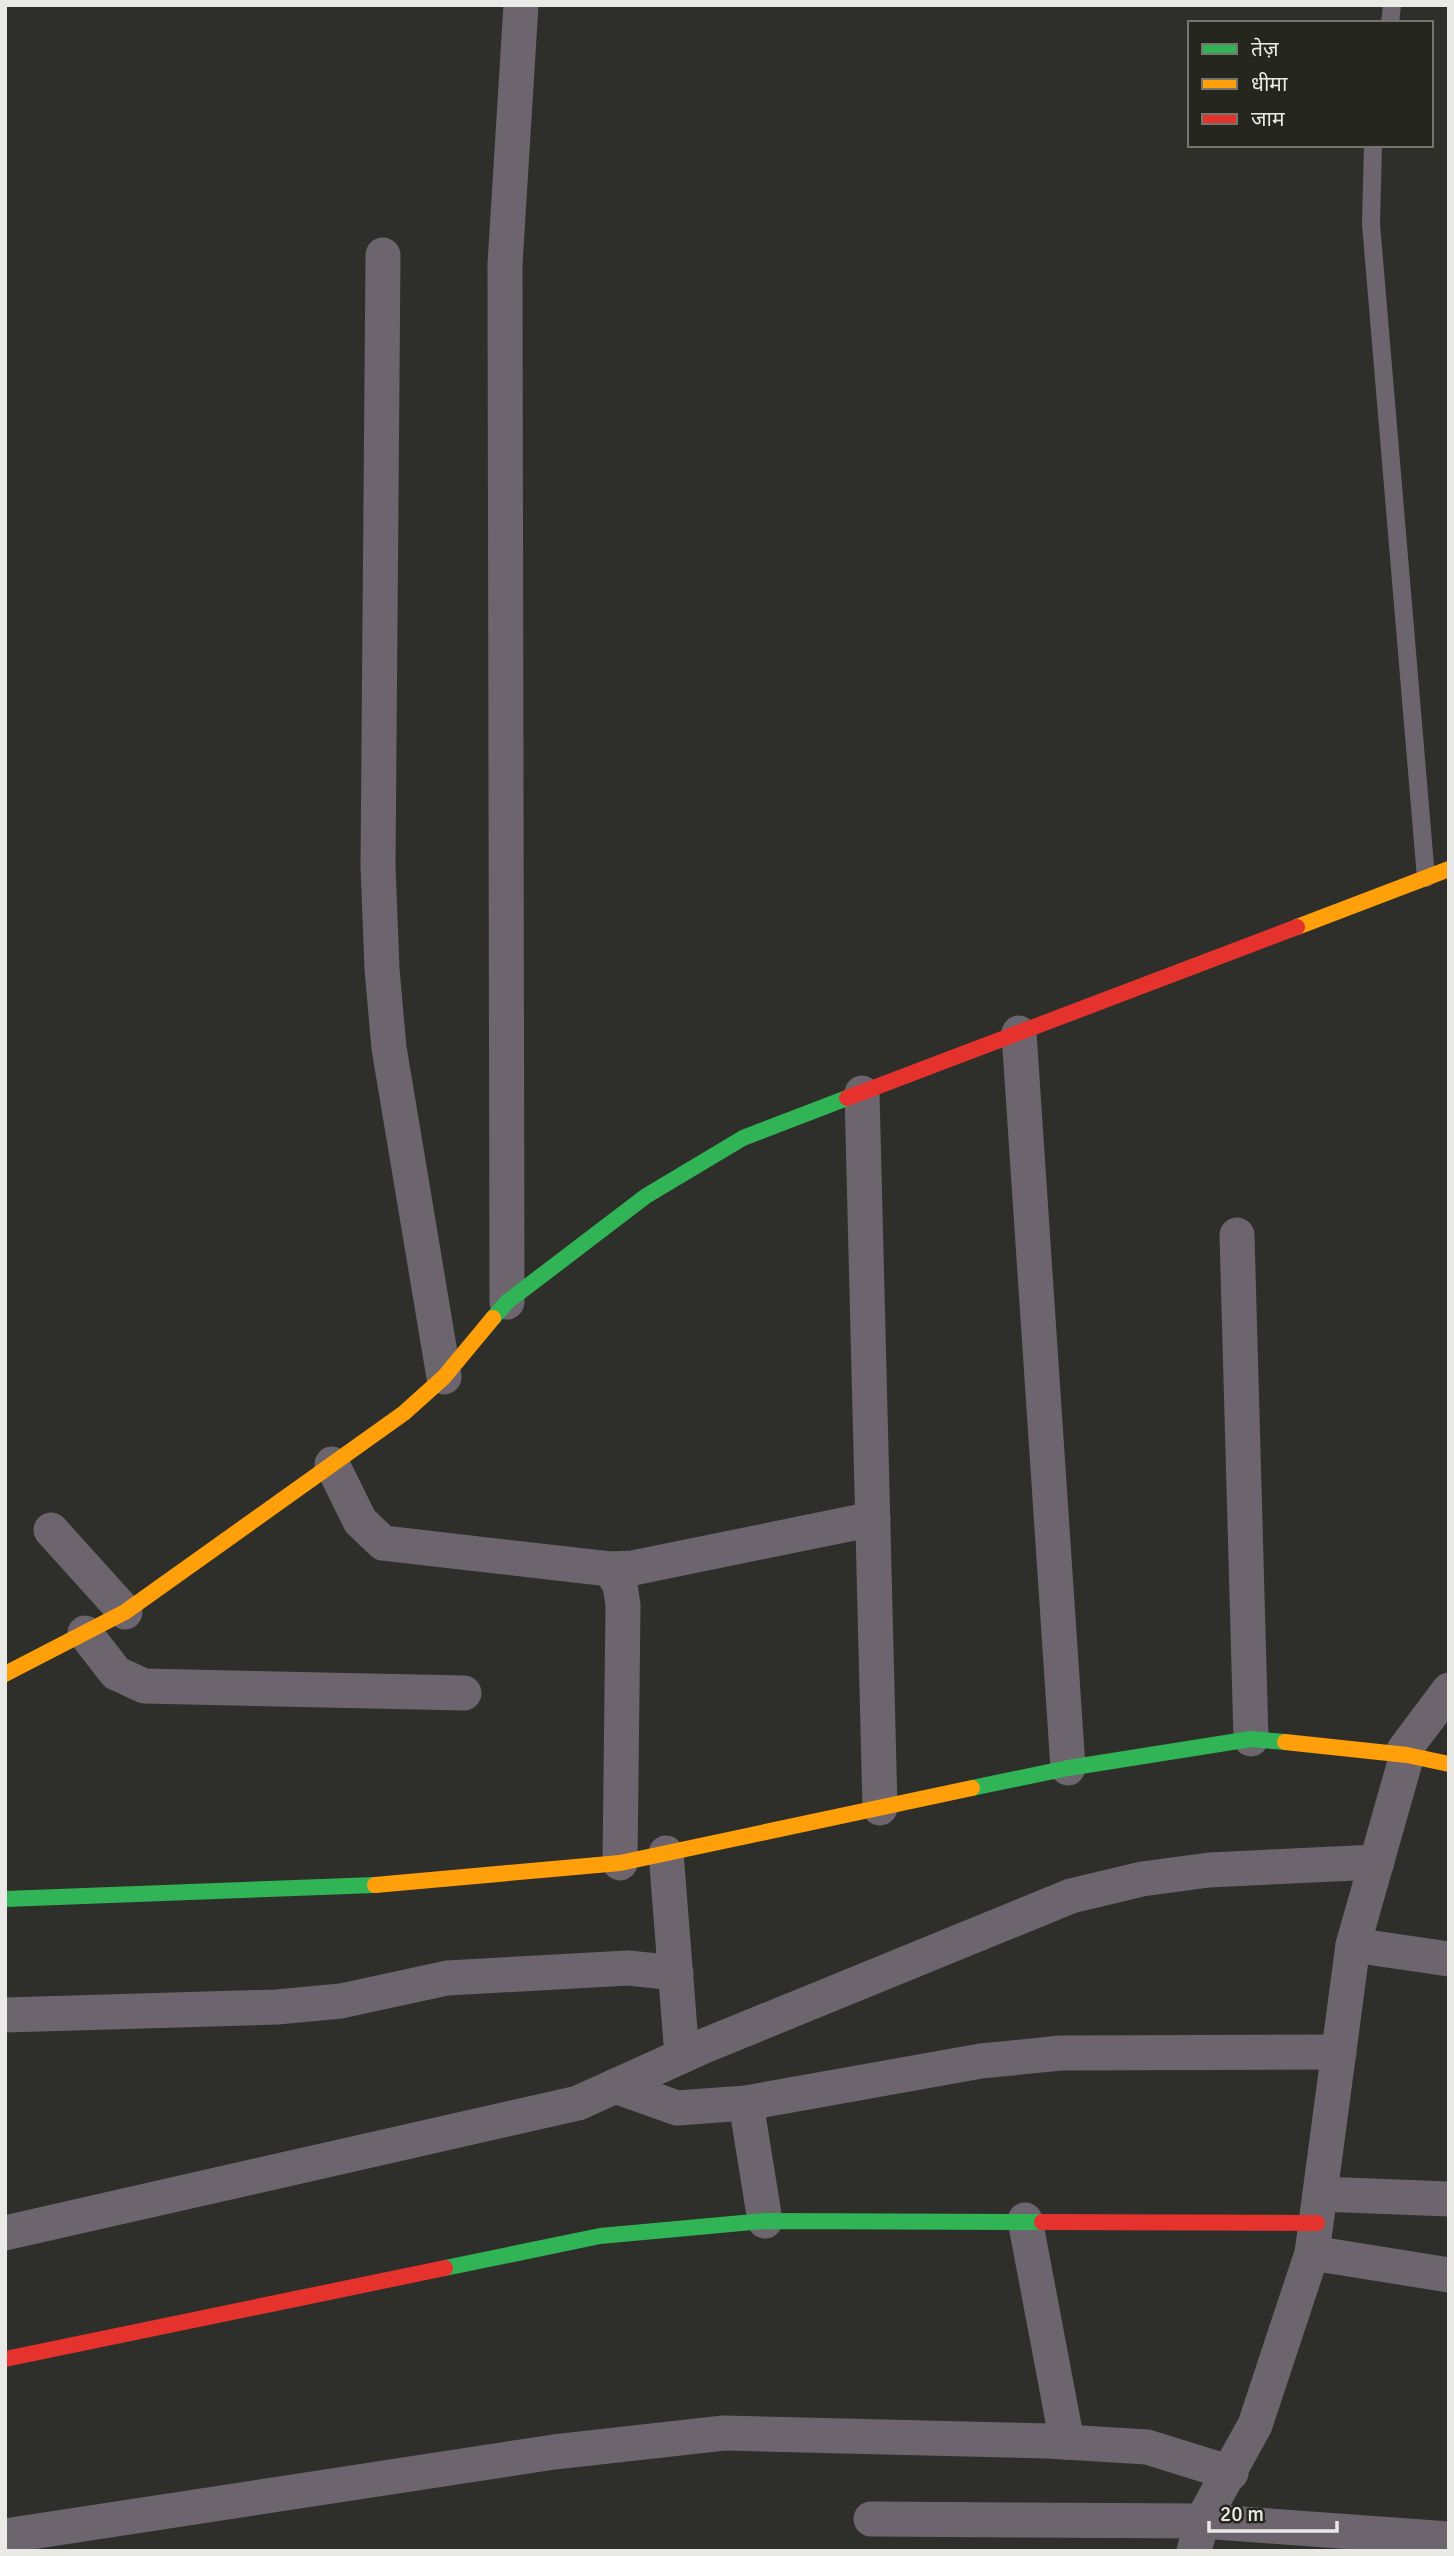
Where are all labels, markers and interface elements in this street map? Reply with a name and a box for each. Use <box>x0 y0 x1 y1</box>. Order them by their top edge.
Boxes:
legend <box>1188 21 1433 147</box>
text: तेज़ <box>1251 36 1279 62</box>
text: धीमा <box>1251 71 1288 97</box>
text: जाम <box>1251 106 1285 132</box>
scale bar <box>1209 2490 1337 2534</box>
text: 20 m <box>1220 2501 1264 2527</box>

